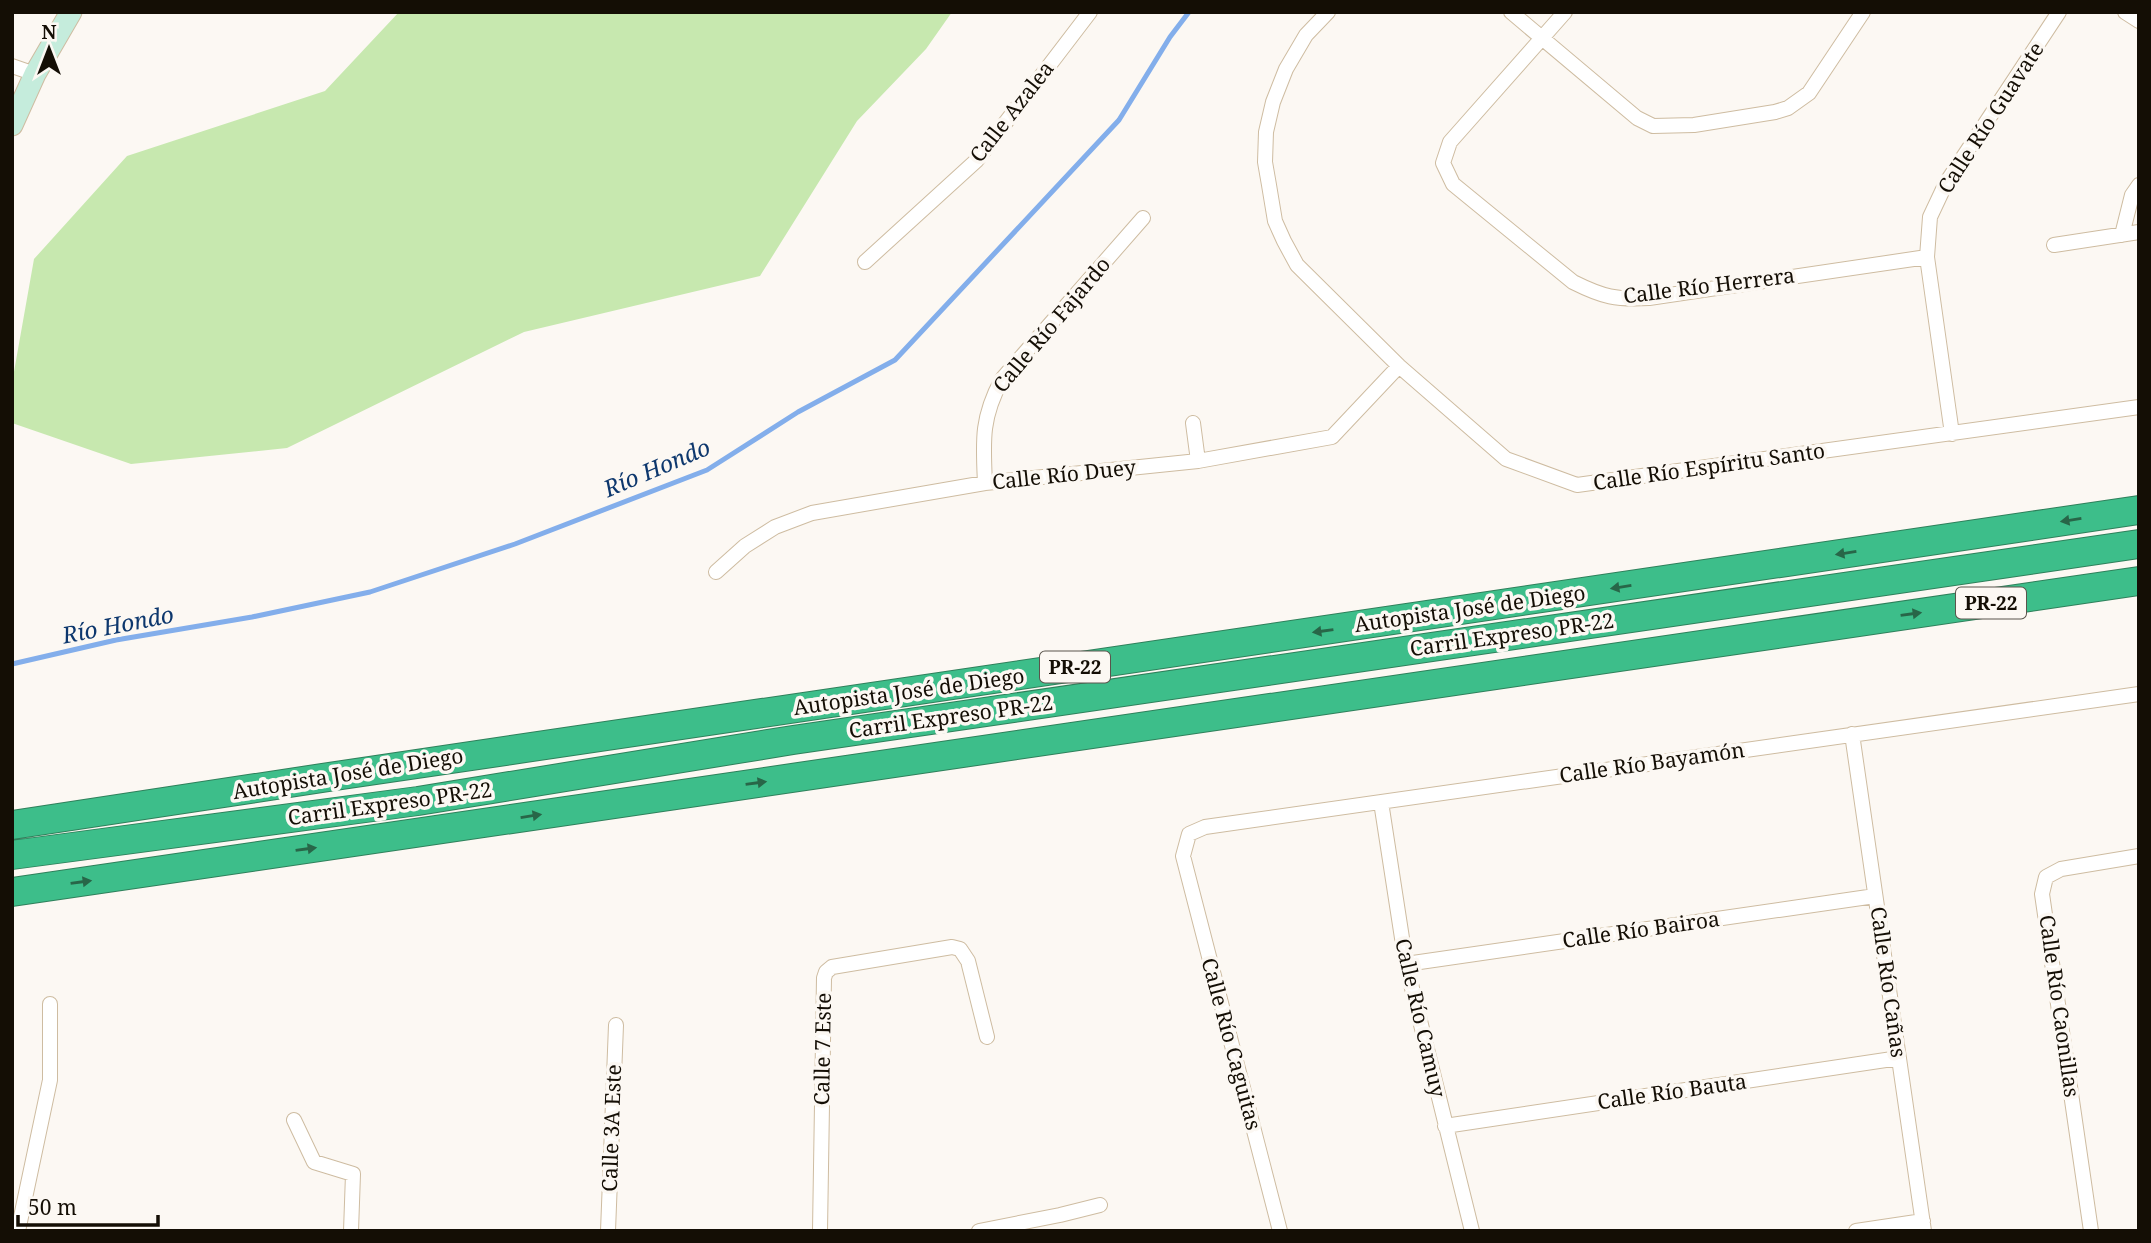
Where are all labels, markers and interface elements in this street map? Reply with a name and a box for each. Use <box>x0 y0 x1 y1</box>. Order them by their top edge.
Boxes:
north arrow <box>14 14 84 84</box>
text: N <box>42 19 57 45</box>
street label: Calle Río Guavate <box>1931 36 2050 199</box>
street label: Calle Azalea <box>963 55 1060 168</box>
street label: Calle Río Fajardo <box>986 251 1116 398</box>
street label: Calle Río Herrera <box>1621 261 1796 309</box>
water label: Río Hondo <box>597 430 715 504</box>
street label: Calle Río Espíritu Santo <box>1591 436 1827 496</box>
street label: Calle Río Duey <box>991 453 1137 495</box>
one-way arrow <box>2060 515 2082 526</box>
one-way arrow <box>1835 548 1857 559</box>
street label: Autopista José de Diego <box>1353 578 1587 638</box>
one-way arrow <box>1610 582 1632 593</box>
road number: PR-22 <box>1956 588 2026 618</box>
water label: Río Hondo <box>58 598 176 651</box>
street label: Carril Expreso PR-22 <box>1408 606 1616 662</box>
one-way arrow <box>1900 609 1922 620</box>
one-way arrow <box>1312 626 1334 637</box>
road number: PR-22 <box>1040 652 1110 682</box>
street label: Autopista José de Diego <box>792 661 1026 721</box>
street label: Carril Expreso PR-22 <box>847 688 1055 744</box>
street label: Calle Río Bayamón <box>1557 735 1746 789</box>
street label: Autopista José de Diego <box>231 741 465 805</box>
street label: Carril Expreso PR-22 <box>286 775 494 831</box>
one-way arrow <box>745 777 767 788</box>
one-way arrow <box>520 810 542 821</box>
one-way arrow <box>295 844 317 855</box>
one-way arrow <box>70 876 92 887</box>
street label: Calle Río Bairoa <box>1560 904 1721 954</box>
street label: Calle Río Cañas <box>1865 905 1913 1059</box>
street label: Calle Río Caonillas <box>2033 913 2087 1099</box>
street label: Calle Río Camuy <box>1389 936 1453 1100</box>
street label: Calle Río Caguitas <box>1196 955 1268 1133</box>
street label: Calle 7 Este <box>807 992 837 1106</box>
street label: Calle 3A Este <box>595 1064 627 1192</box>
street label: Calle Río Bauta <box>1595 1067 1748 1115</box>
scale bar <box>18 1184 158 1228</box>
text: 50 m <box>28 1193 77 1221</box>

